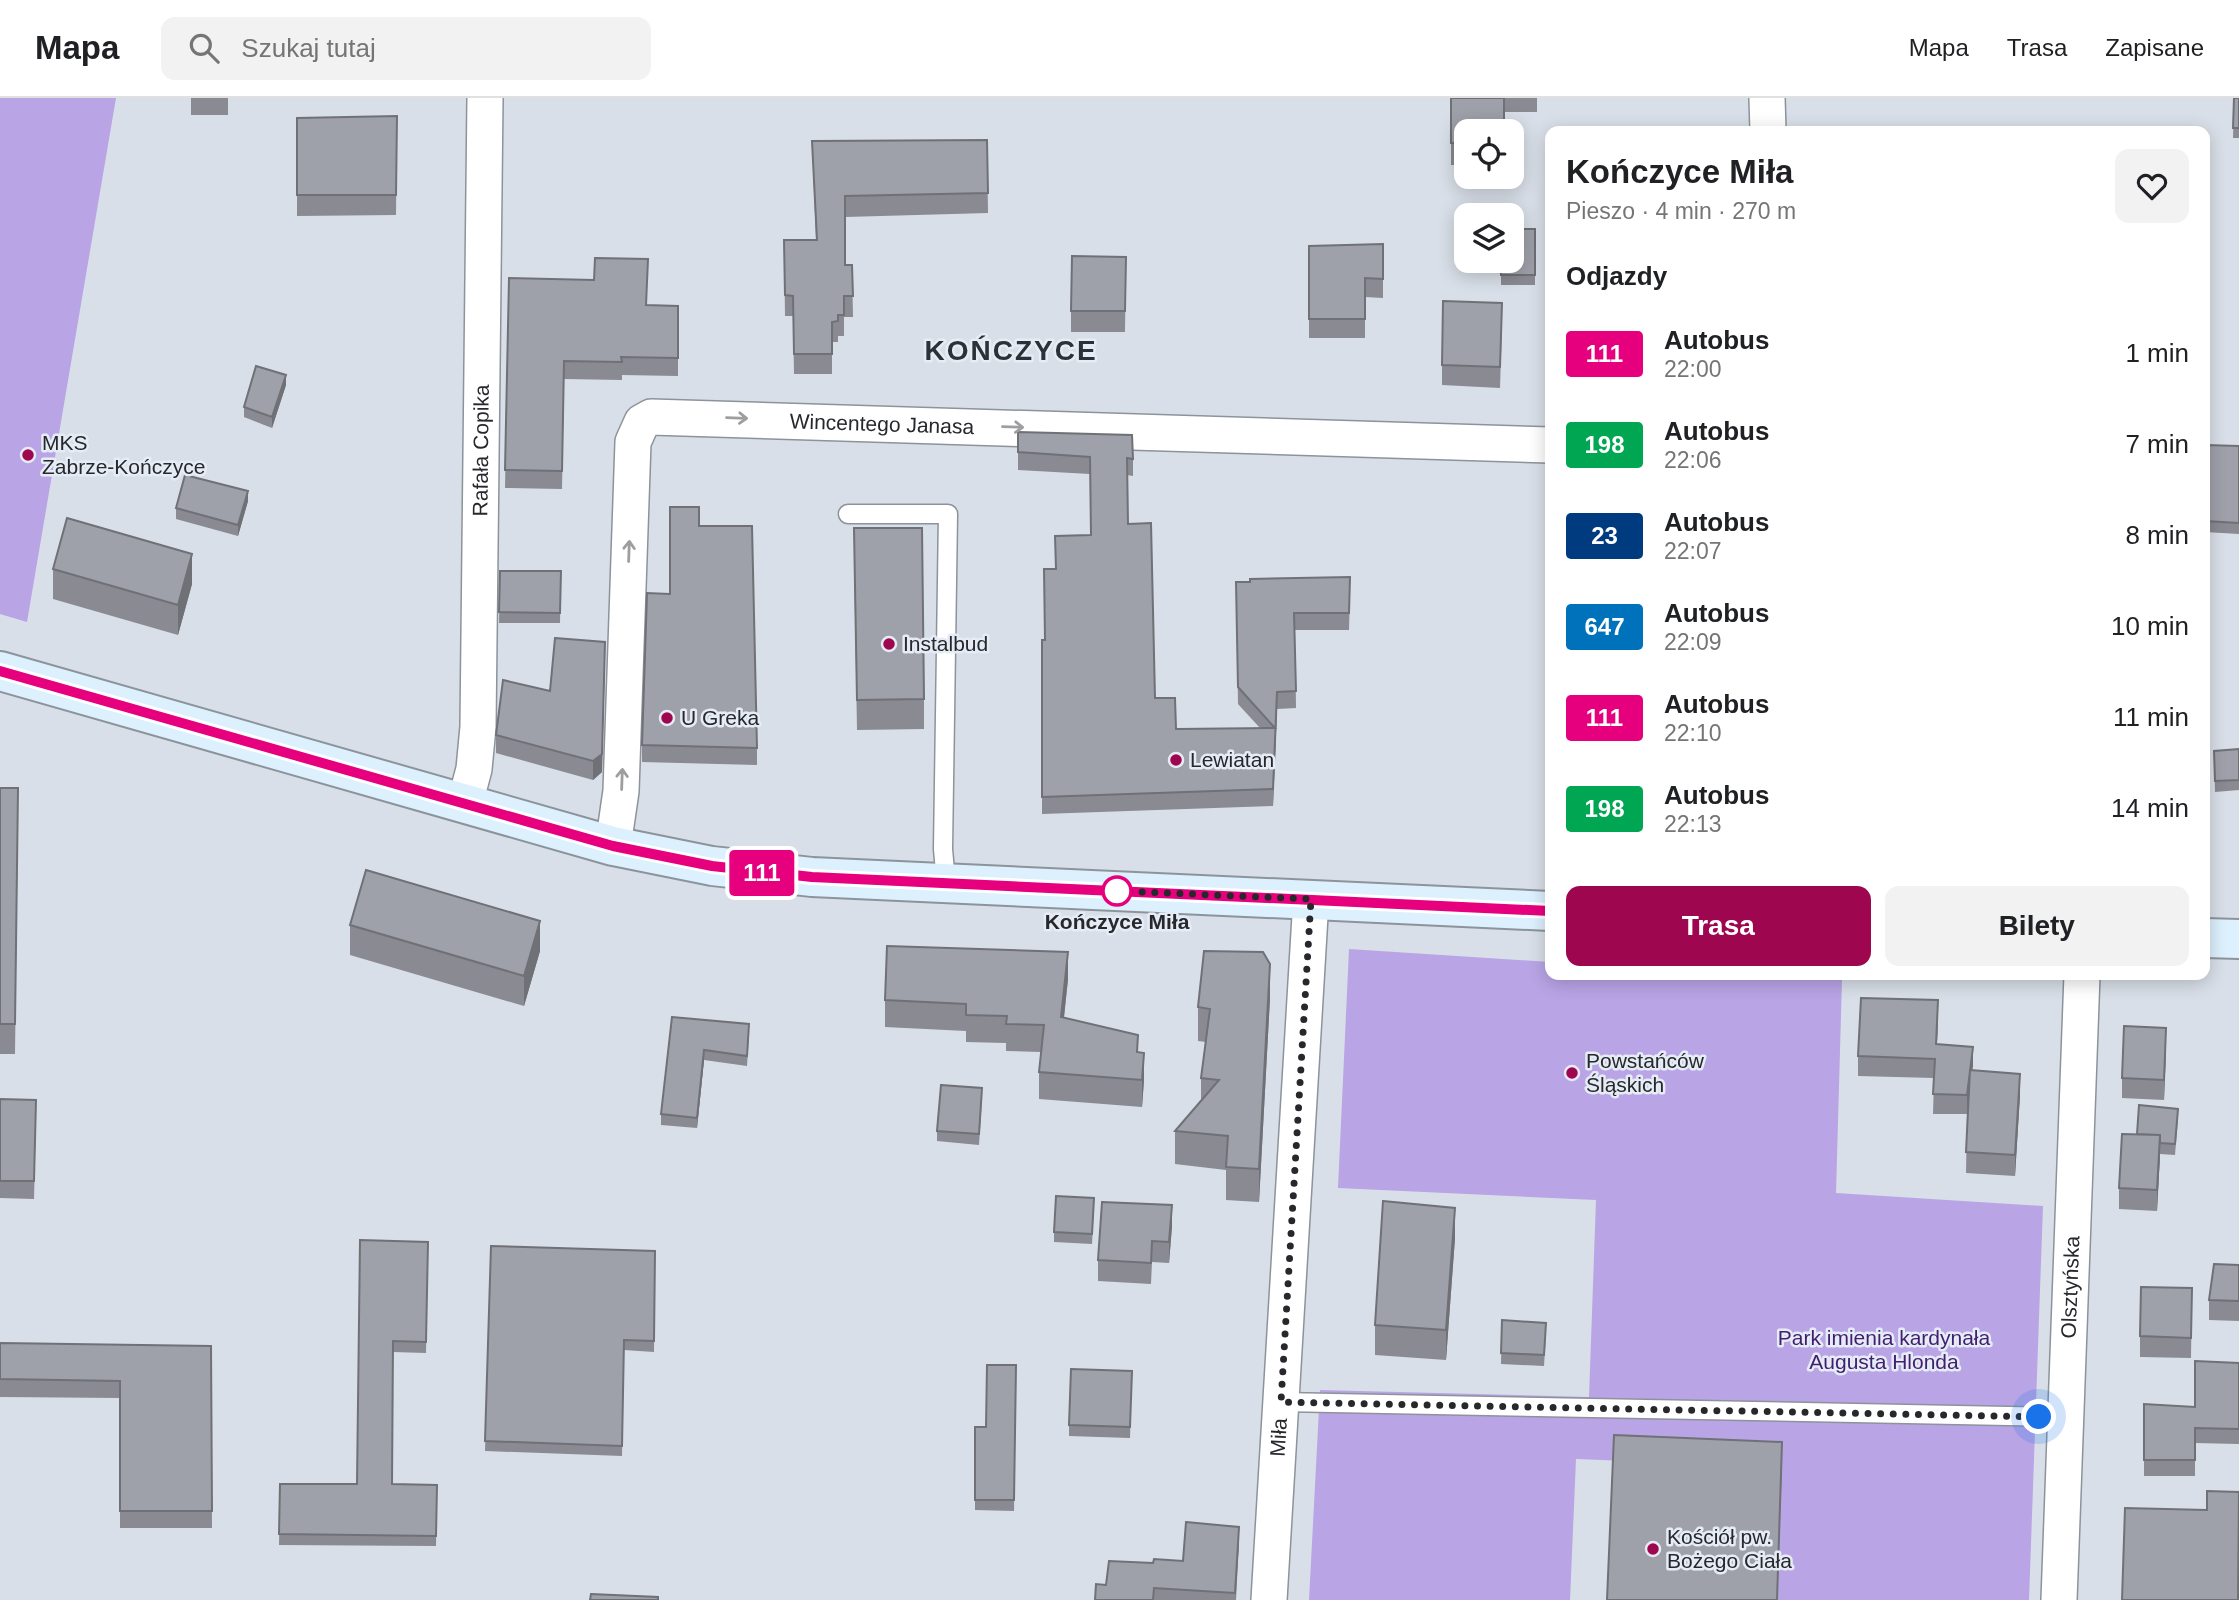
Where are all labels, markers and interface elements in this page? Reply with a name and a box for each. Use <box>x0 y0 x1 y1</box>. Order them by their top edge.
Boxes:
search box <box>161 17 651 80</box>
text: Mapa <box>35 29 119 66</box>
icon: search <box>185 29 223 67</box>
text: Szukaj tutaj <box>241 33 376 63</box>
text: Mapa <box>1909 34 1969 61</box>
text: Trasa <box>2007 34 2067 61</box>
text: Zapisane <box>2105 34 2204 61</box>
map controls <box>1454 119 1524 273</box>
button: locate <box>1454 119 1524 189</box>
button: heart <box>2115 149 2189 223</box>
text: Kończyce Miła <box>1566 153 1793 190</box>
text: Pieszo · 4 min · 270 m <box>1566 198 1796 224</box>
button: layers <box>1454 203 1524 273</box>
text: Odjazdy <box>1566 261 1667 291</box>
text: Autobus <box>1664 325 1769 355</box>
district label: KOŃCZYCE <box>924 335 1098 366</box>
text: 1 min <box>2125 338 2189 368</box>
text: 111 <box>1586 340 1623 367</box>
text: 22:00 <box>1664 356 1722 382</box>
street label: Rafała Copika <box>468 384 493 516</box>
street label: Wincentego Janasa <box>789 409 975 438</box>
one-way arrow <box>725 411 748 424</box>
text: Autobus <box>1664 416 1769 446</box>
one-way arrow <box>1001 420 1024 434</box>
text: 7 min <box>2125 429 2189 459</box>
place label: MKS Zabrze-Kończyce <box>42 431 205 478</box>
text: 198 <box>1584 431 1625 458</box>
marker: MKS Zabrze-Kończyce <box>20 447 36 463</box>
text: 22:06 <box>1664 447 1722 473</box>
text: Autobus <box>1664 507 1769 537</box>
text: 8 min <box>2125 520 2189 550</box>
text: 23 <box>1591 522 1618 549</box>
text: 22:07 <box>1664 538 1722 564</box>
one-way arrow <box>623 540 636 563</box>
text: Autobus <box>1664 598 1769 628</box>
text: 10 min <box>2111 611 2189 641</box>
text: 647 <box>1584 613 1625 640</box>
text: 22:09 <box>1664 629 1722 655</box>
place label: Instalbud <box>903 632 988 655</box>
marker: Instalbud <box>881 636 897 652</box>
text: Autobus <box>1664 689 1769 719</box>
text: 11 min <box>2113 702 2189 732</box>
text: 111 <box>1586 704 1623 731</box>
place label: U Greka <box>681 706 760 729</box>
marker: U Greka <box>659 710 675 726</box>
text: 22:10 <box>1664 720 1722 746</box>
place label: Lewiatan <box>1190 748 1274 771</box>
marker: Lewiatan <box>1168 752 1184 768</box>
one-way arrow <box>615 767 628 790</box>
text: Autobus <box>1664 780 1769 810</box>
text: 14 min <box>2111 793 2189 823</box>
text: 198 <box>1584 795 1625 822</box>
text: 22:13 <box>1664 811 1722 837</box>
line badge: 111 <box>722 850 802 896</box>
text: 111 <box>743 859 781 886</box>
marker: Kończyce Miła <box>1102 876 1132 906</box>
button: Trasa <box>1566 886 1871 966</box>
button: Bilety <box>1885 886 2189 966</box>
place label: Kończyce Miła <box>1045 910 1190 933</box>
place label: Powstańców Śląskich <box>1586 1049 1705 1096</box>
marker: Powstańców Śląskich <box>1564 1065 1580 1081</box>
street label: Olsztyńska <box>2057 1235 2083 1339</box>
park label: Park imienia kardynała Augusta Hlonda <box>1778 1326 1991 1373</box>
your location <box>2021 1399 2056 1434</box>
street label: Miła <box>1266 1417 1291 1457</box>
place label: Kościół pw. Bożego Ciała <box>1667 1525 1792 1572</box>
marker: Kościół pw. Bożego Ciała <box>1645 1541 1661 1557</box>

